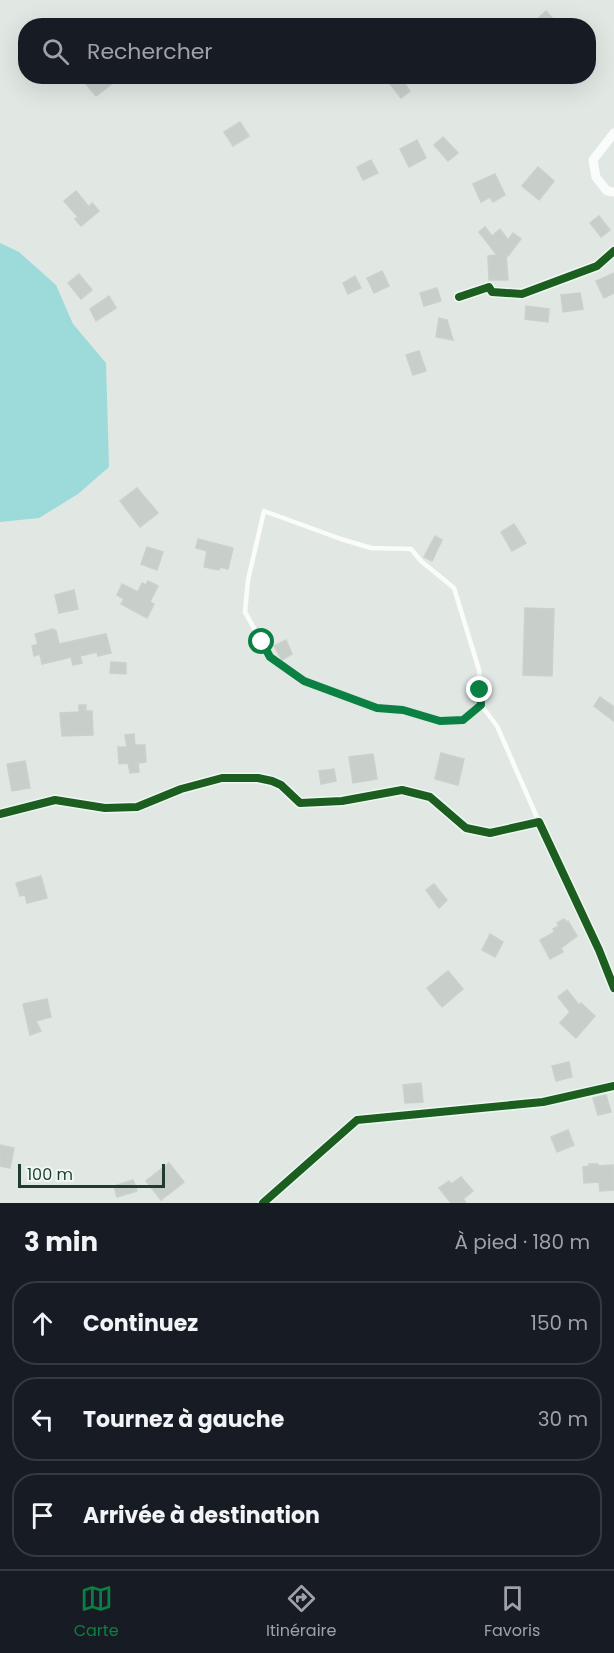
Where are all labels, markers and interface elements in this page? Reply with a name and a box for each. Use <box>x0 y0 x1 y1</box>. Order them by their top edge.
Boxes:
search box <box>18 18 596 84</box>
icon: search <box>39 35 72 68</box>
text: Rechercher <box>87 36 213 67</box>
route start <box>248 628 274 654</box>
route end <box>466 676 492 702</box>
scale bar <box>18 1161 165 1188</box>
text: 100 m <box>27 1163 73 1186</box>
text: 3 min <box>24 1224 98 1260</box>
text: À pied · 180 m <box>454 1228 590 1256</box>
icon: ahead <box>26 1307 59 1340</box>
text: Continuez <box>83 1308 198 1339</box>
text: 150 m <box>531 1309 588 1337</box>
icon: left <box>26 1403 59 1436</box>
text: Tournez à gauche <box>83 1404 284 1435</box>
text: 30 m <box>538 1405 588 1433</box>
icon: arrive <box>26 1499 59 1532</box>
text: Arrivée à destination <box>83 1500 320 1531</box>
tab: Carte <box>74 1582 119 1643</box>
tab: Itinéraire <box>266 1582 336 1643</box>
tab: Favoris <box>484 1582 540 1643</box>

